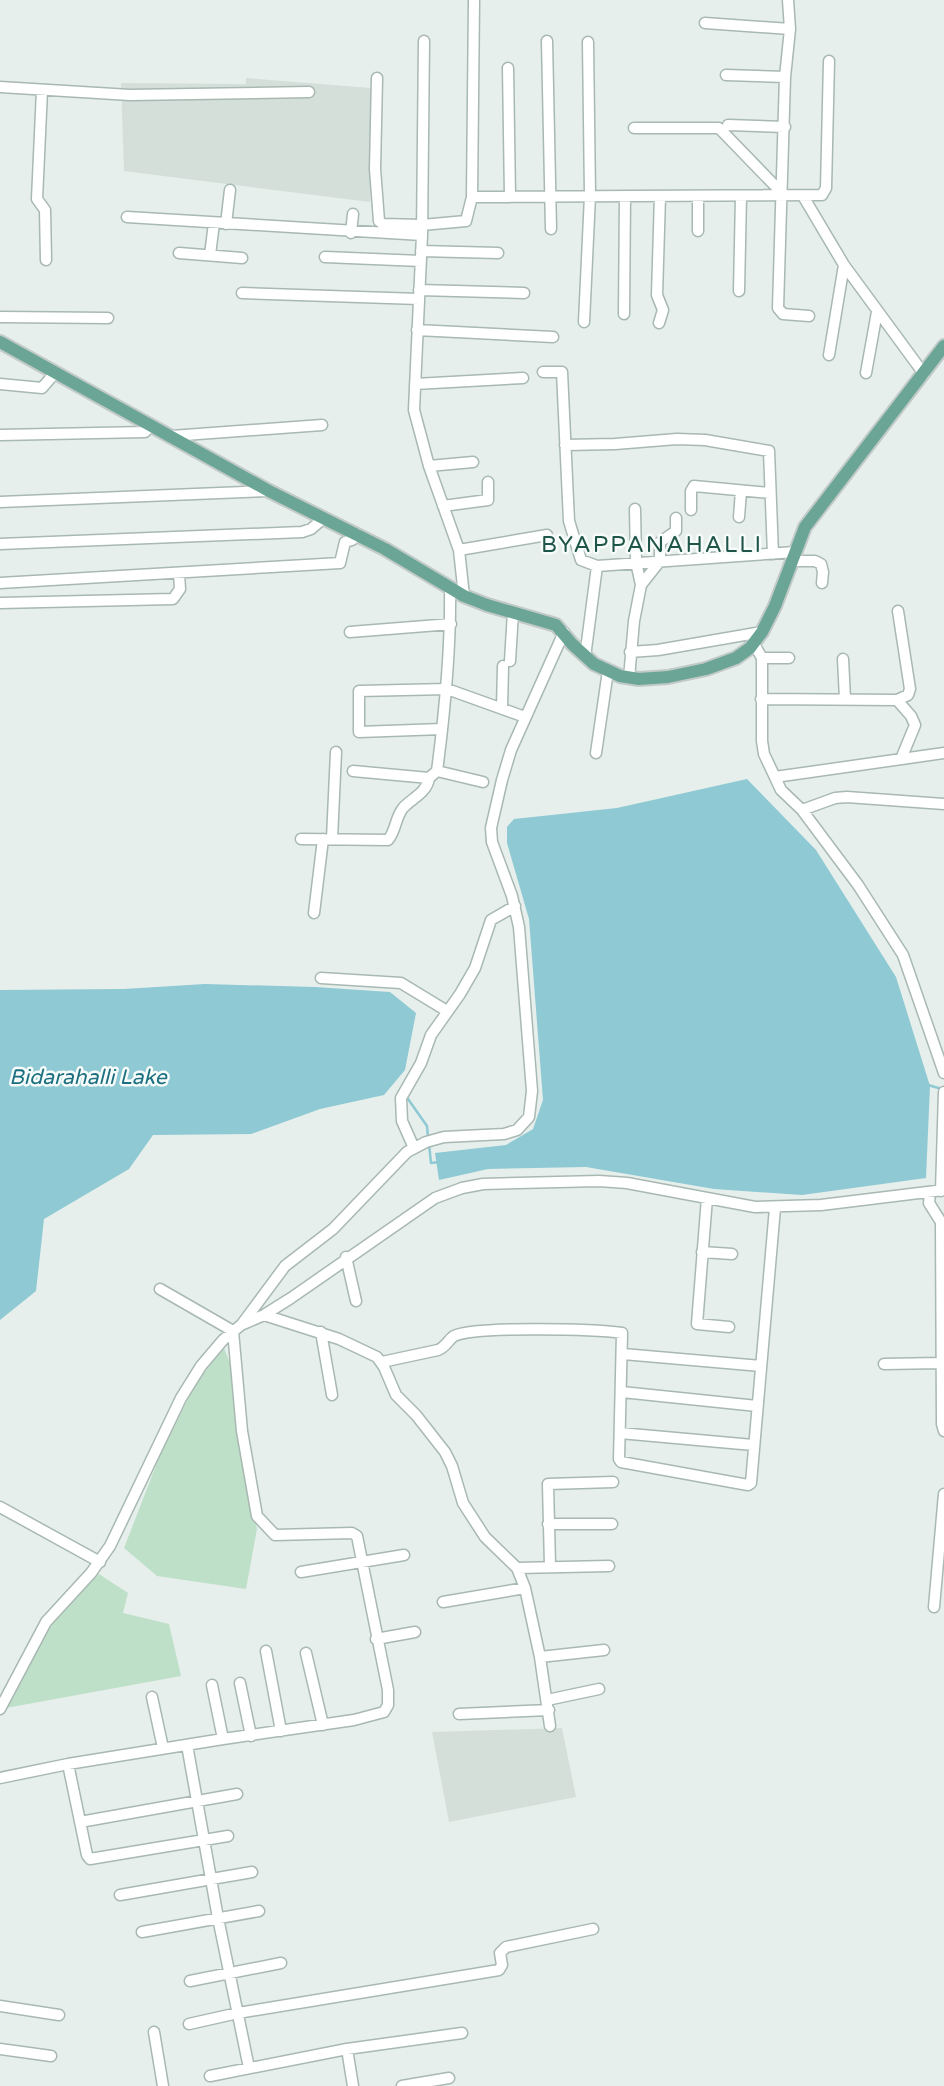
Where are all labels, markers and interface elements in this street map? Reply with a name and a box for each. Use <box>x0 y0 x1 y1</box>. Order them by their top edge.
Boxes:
district label: BYAPPANAHALLI <box>541 531 763 559</box>
water label: Bidarahalli Lake <box>9 1065 168 1090</box>

